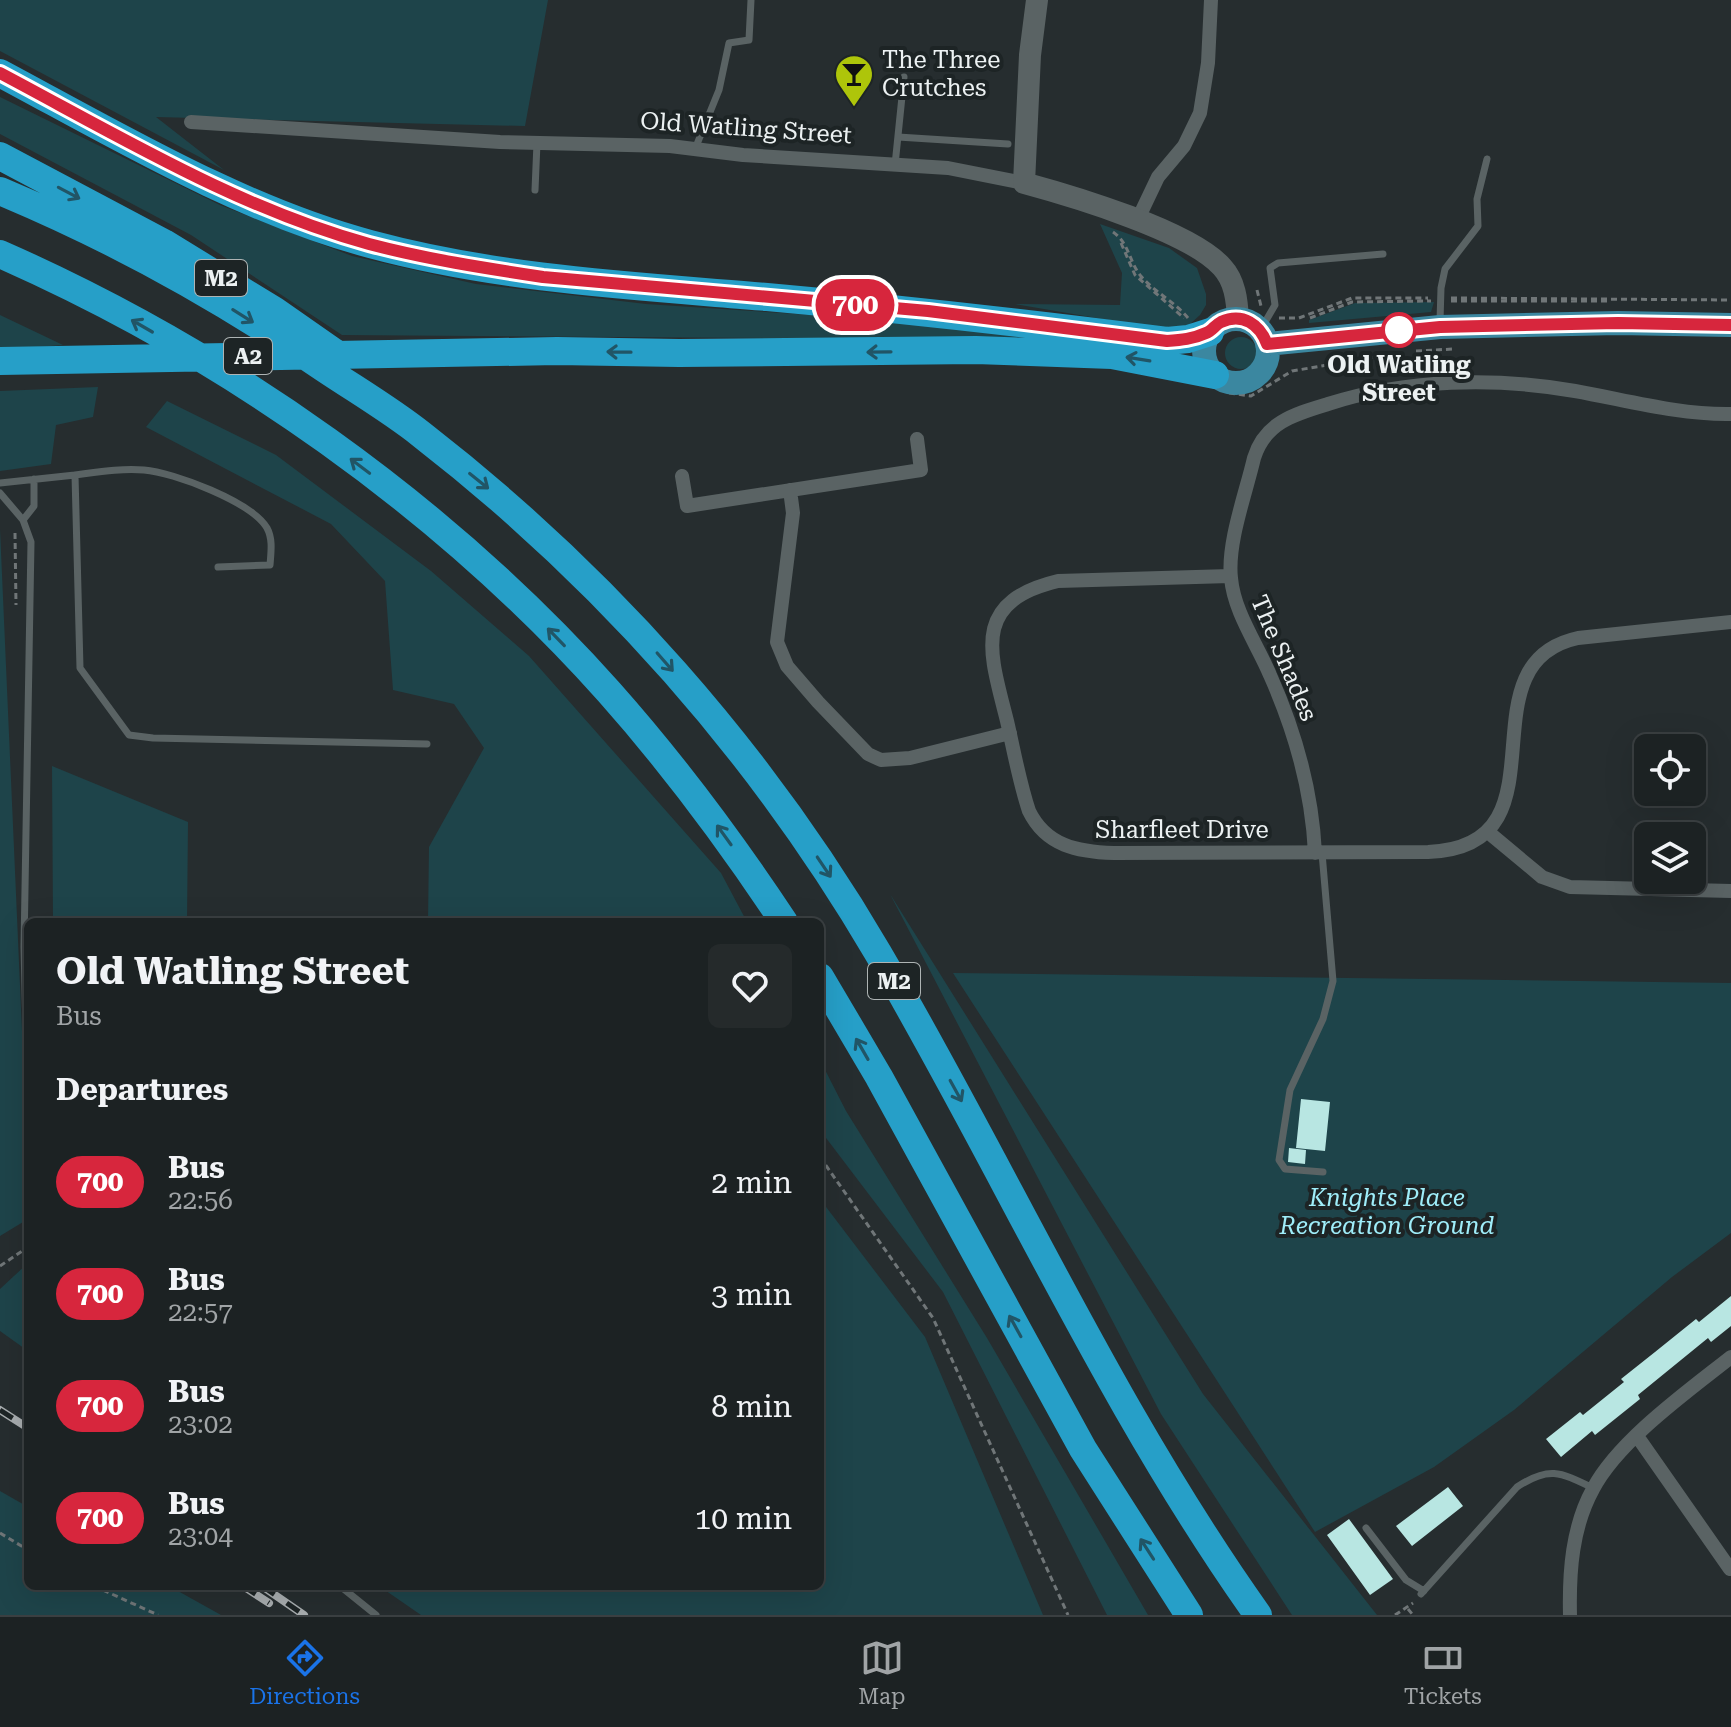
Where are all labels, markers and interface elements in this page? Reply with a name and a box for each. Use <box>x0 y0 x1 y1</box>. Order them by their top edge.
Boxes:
place label: The Three Crutches <box>882 46 1000 102</box>
bar icon: The Three Crutches <box>833 53 875 108</box>
street label: Old Watling Street <box>639 107 853 149</box>
one-way arrow <box>57 186 80 202</box>
road number: M2 <box>195 260 247 296</box>
line badge: 700 <box>809 279 901 331</box>
text: 700 <box>831 288 879 321</box>
one-way arrow <box>232 307 254 324</box>
marker: Old Watling Street <box>1382 313 1416 347</box>
one-way arrow <box>130 318 154 333</box>
road number: A2 <box>224 338 272 374</box>
one-way arrow <box>606 344 633 360</box>
one-way arrow <box>866 344 893 360</box>
one-way arrow <box>1126 351 1151 366</box>
place label: Old Watling Street <box>1327 351 1471 407</box>
one-way arrow <box>350 458 371 475</box>
one-way arrow <box>468 472 489 489</box>
street label: The Shades <box>1245 591 1323 725</box>
one-way arrow <box>547 628 566 647</box>
one-way arrow <box>656 651 674 671</box>
map controls <box>1634 734 1706 894</box>
button: locate <box>1634 734 1706 806</box>
street label: Sharfleet Drive <box>1095 816 1269 844</box>
button: layers <box>1634 822 1706 894</box>
one-way arrow <box>716 825 733 846</box>
one-way arrow <box>816 856 832 878</box>
button: heart <box>708 944 792 1028</box>
text: Old Watling Street <box>56 949 409 993</box>
road number: M2 <box>868 963 920 999</box>
text: Bus <box>56 1001 102 1031</box>
one-way arrow <box>854 1038 870 1061</box>
text: Departures <box>56 1072 228 1107</box>
one-way arrow <box>948 1079 964 1102</box>
text: Bus <box>168 1150 225 1185</box>
text: 700 <box>76 1165 124 1198</box>
text: 2 min <box>711 1165 792 1200</box>
park label: Knights Place Recreation Ground <box>1278 1184 1495 1240</box>
text: 22:56 <box>168 1185 233 1215</box>
text: Bus <box>168 1262 225 1297</box>
text: 700 <box>76 1277 124 1310</box>
text: 3 min <box>711 1277 792 1312</box>
text: 22:57 <box>168 1297 233 1327</box>
one-way arrow <box>1007 1314 1022 1338</box>
text: Bus <box>168 1374 225 1409</box>
text: 700 <box>76 1389 124 1422</box>
text: 8 min <box>711 1389 792 1424</box>
text: 23:02 <box>168 1409 233 1439</box>
text: Bus <box>168 1486 225 1521</box>
text: 700 <box>76 1501 124 1534</box>
text: 10 min <box>695 1501 792 1536</box>
text: 23:04 <box>168 1521 233 1551</box>
one-way arrow <box>1139 1539 1156 1561</box>
tab: Directions <box>249 1636 360 1709</box>
tab: Map <box>858 1636 905 1709</box>
tab: Tickets <box>1404 1636 1482 1709</box>

